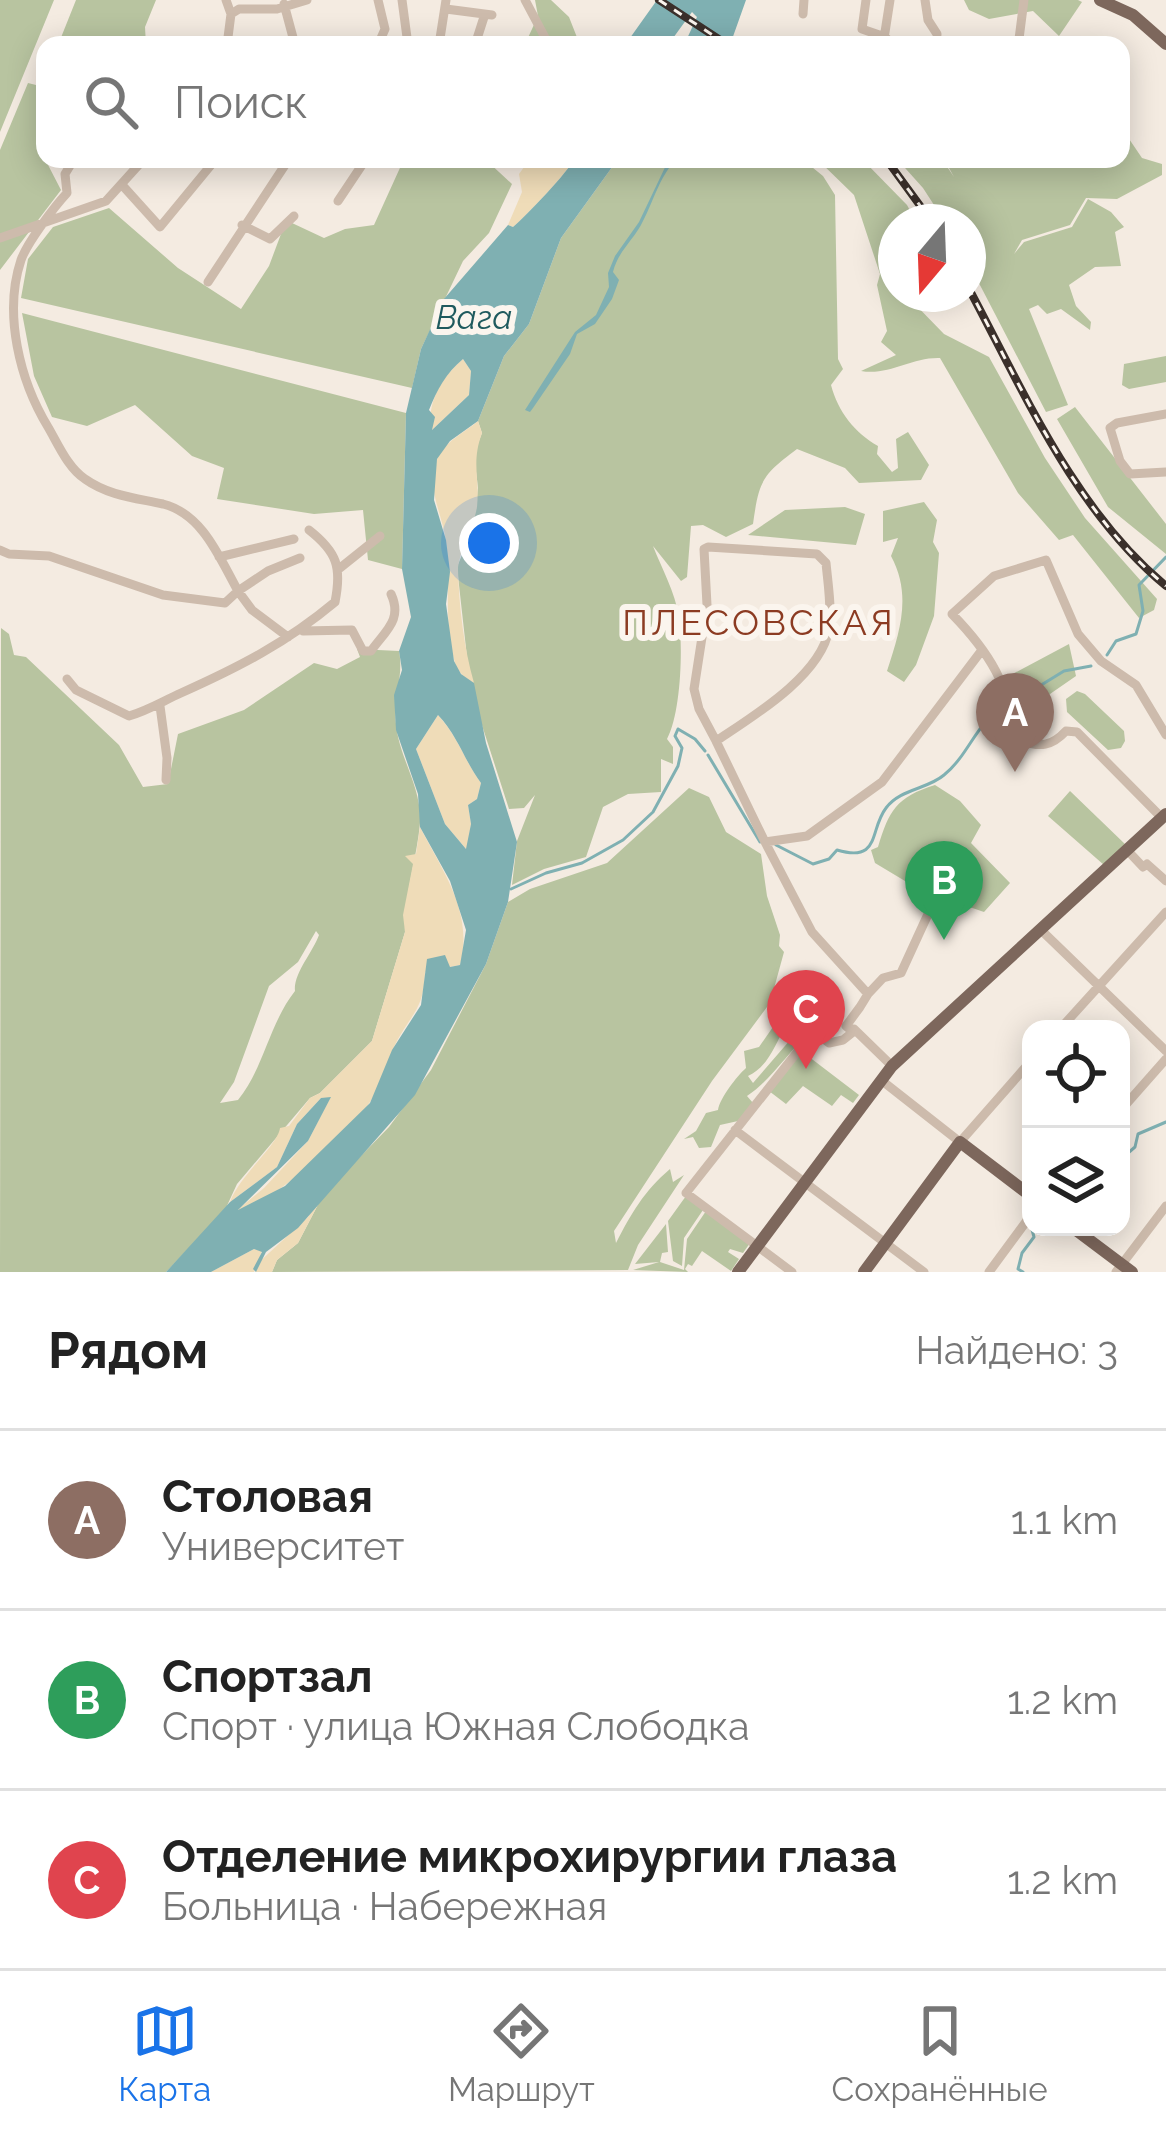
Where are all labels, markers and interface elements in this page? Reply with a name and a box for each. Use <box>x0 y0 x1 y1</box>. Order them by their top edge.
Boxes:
search box <box>36 36 1130 168</box>
icon: search <box>78 69 144 135</box>
text: Поиск <box>174 76 308 129</box>
north arrow <box>878 204 986 312</box>
water label: Вага <box>436 298 512 337</box>
your location <box>459 513 519 573</box>
district label: ПЛЕСОВСКАЯ <box>622 601 896 643</box>
pin: A <box>976 673 1054 772</box>
pin: B <box>905 841 983 940</box>
pin: C <box>767 970 845 1069</box>
map controls <box>1022 1020 1130 1236</box>
button: locate <box>1022 1020 1130 1128</box>
button: layers <box>1022 1128 1130 1236</box>
text: Рядом <box>48 1320 208 1380</box>
text: Найдено: 3 <box>915 1327 1118 1373</box>
text: Столовая <box>162 1470 373 1523</box>
text: A <box>74 1497 100 1543</box>
text: 1.1 km <box>1011 1497 1118 1543</box>
text: Университет <box>162 1523 404 1569</box>
text: Спортзал <box>162 1650 373 1703</box>
text: B <box>74 1677 100 1723</box>
text: 1.2 km <box>1007 1677 1118 1723</box>
text: Спорт · улица Южная Слободка <box>162 1703 750 1749</box>
text: Отделение микрохирургии глаза <box>162 1830 897 1883</box>
text: C <box>74 1857 100 1903</box>
text: 1.2 km <box>1007 1857 1118 1903</box>
text: Больница · Набережная <box>162 1883 607 1929</box>
tab: Карта <box>118 1998 211 2109</box>
tab: Маршрут <box>448 1998 595 2109</box>
tab: Сохранённые <box>832 1998 1048 2109</box>

